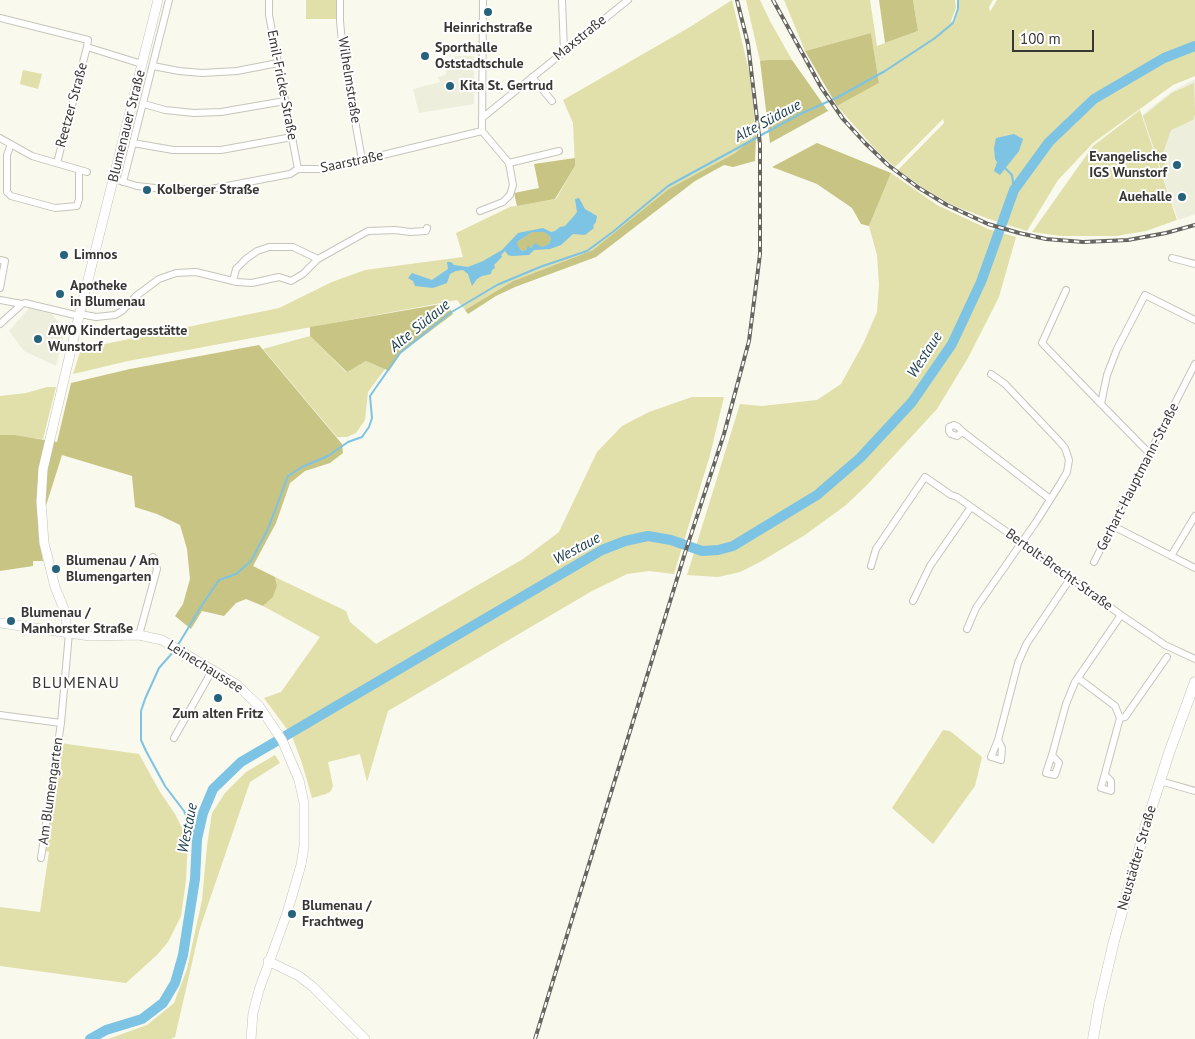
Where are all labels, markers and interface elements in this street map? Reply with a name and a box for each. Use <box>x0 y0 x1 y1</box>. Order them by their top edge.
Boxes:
marker: Heinrichstraße <box>482 6 494 18</box>
street label: Maxstraße <box>550 12 610 64</box>
place label: Heinrichstraße <box>444 20 532 36</box>
scale bar <box>1015 20 1098 52</box>
street label: Emil-Fricke-Straße <box>263 29 301 141</box>
text: 100 m <box>1020 29 1061 48</box>
street label: Wilhelmstraße <box>334 36 364 124</box>
place label: Sporthalle Oststadtschule <box>435 40 524 72</box>
marker: Sporthalle Oststadtschule <box>419 50 431 62</box>
street label: Reetzer Straße <box>53 61 91 149</box>
street label: Blumenauer Straße <box>105 68 149 184</box>
place label: Kita St. Gertrud <box>460 78 553 94</box>
marker: Kita St. Gertrud <box>444 80 456 92</box>
water label: Alte Südaue <box>732 96 804 146</box>
street label: Saarstraße <box>319 147 385 177</box>
place label: Evangelische IGS Wunstorf <box>1089 149 1167 182</box>
marker: Evangelische IGS Wunstorf <box>1171 159 1183 171</box>
place label: Kolberger Straße <box>157 182 259 198</box>
marker: Kolberger Straße <box>141 184 153 196</box>
place label: Auehalle <box>1119 189 1172 205</box>
marker: Auehalle <box>1176 191 1188 203</box>
place label: Limnos <box>74 247 117 263</box>
marker: Limnos <box>58 249 70 261</box>
place label: Apotheke in Blumenau <box>70 278 145 310</box>
marker: Apotheke in Blumenau <box>54 288 66 300</box>
water label: Alte Südaue <box>386 296 454 356</box>
place label: AWO Kindertagesstätte Wunstorf <box>48 323 187 356</box>
water label: Westaue <box>904 329 946 381</box>
marker: AWO Kindertagesstätte Wunstorf <box>32 333 44 345</box>
street label: Gerhart-Hauptmann-Straße <box>1093 400 1183 554</box>
street label: Bertolt-Brecht-Straße <box>1002 525 1116 615</box>
water label: Westaue <box>550 529 604 569</box>
place label: Blumenau / Am Blumengarten <box>66 553 159 586</box>
marker: Blumenau / Am Blumengarten <box>50 563 62 575</box>
place label: Blumenau / Manhorster Straße <box>21 605 133 638</box>
marker: Blumenau / Manhorster Straße <box>5 615 17 627</box>
street label: Leinechaussee <box>164 637 246 697</box>
district label: BLUMENAU <box>31 673 121 693</box>
marker: Zum alten Fritz <box>212 692 224 704</box>
place label: Zum alten Fritz <box>173 706 263 722</box>
street label: Am Blumengarten <box>35 736 67 846</box>
water label: Westaue <box>174 801 202 855</box>
street label: Neustädter Straße <box>1114 803 1160 913</box>
place label: Blumenau / Frachtweg <box>302 898 372 930</box>
marker: Blumenau / Frachtweg <box>286 908 298 920</box>

